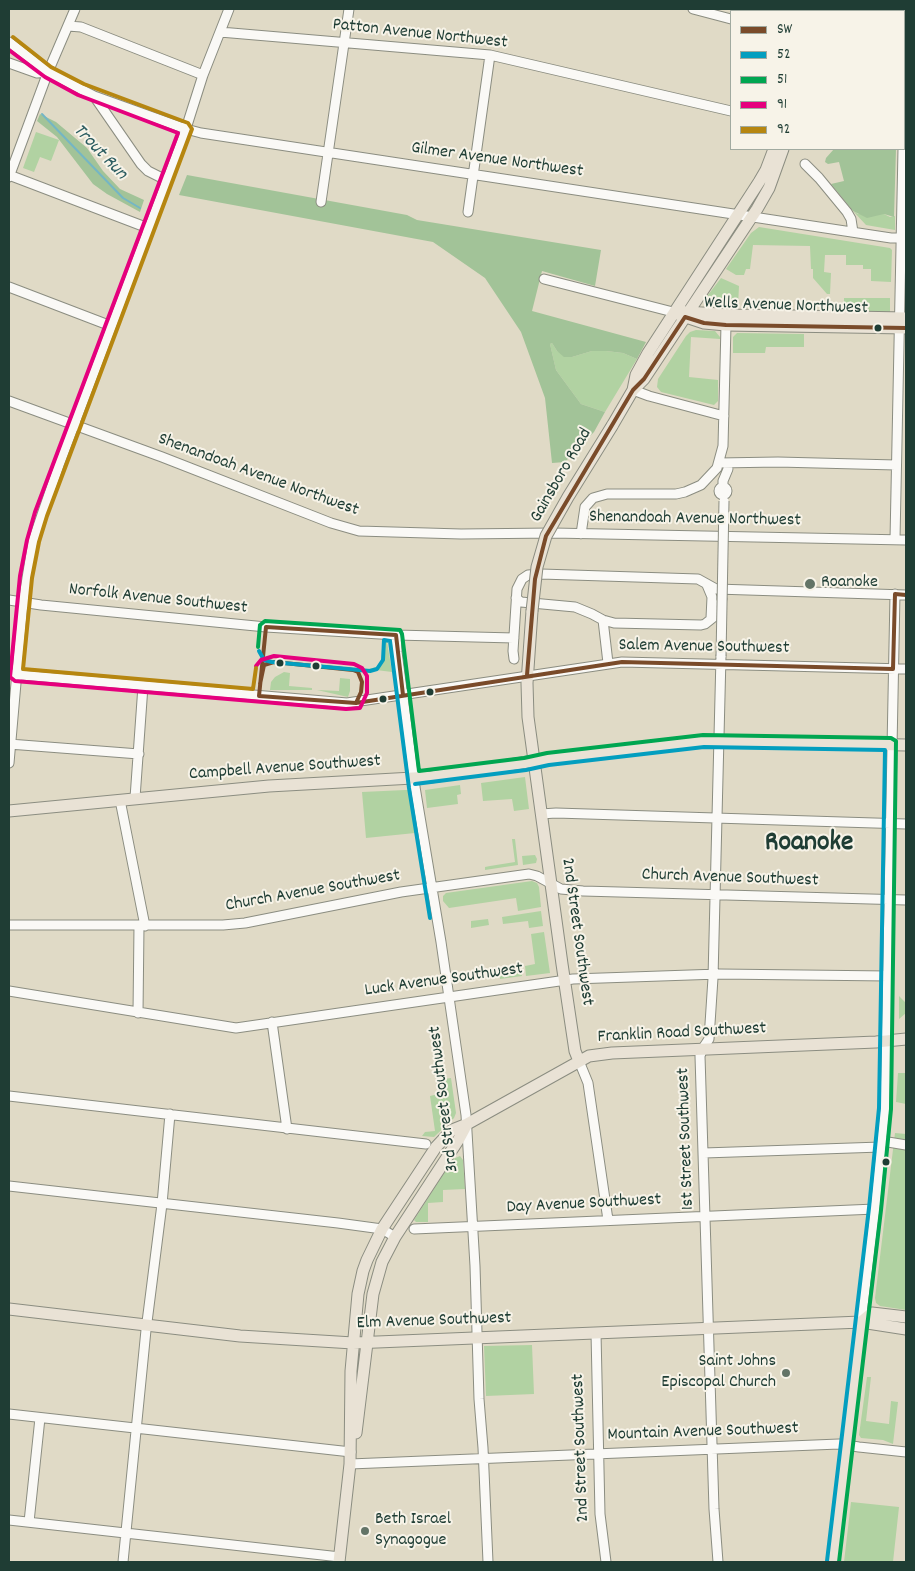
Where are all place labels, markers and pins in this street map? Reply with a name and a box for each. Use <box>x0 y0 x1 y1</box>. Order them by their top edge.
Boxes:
unlabelled marker <box>873 323 883 333</box>
place label: Roanoke <box>821 573 878 595</box>
marker: Roanoke <box>803 577 817 591</box>
unlabelled marker <box>275 658 285 668</box>
unlabelled marker <box>311 661 321 671</box>
unlabelled marker <box>425 687 435 697</box>
unlabelled marker <box>378 694 388 704</box>
unlabelled marker <box>881 1157 891 1167</box>
place label: Saint Johns Episcopal Church <box>661 1352 776 1395</box>
marker: Saint Johns Episcopal Church <box>780 1367 792 1379</box>
place label: Beth Israel Synagogue <box>375 1510 451 1552</box>
marker: Beth Israel Synagogue <box>359 1525 371 1537</box>

